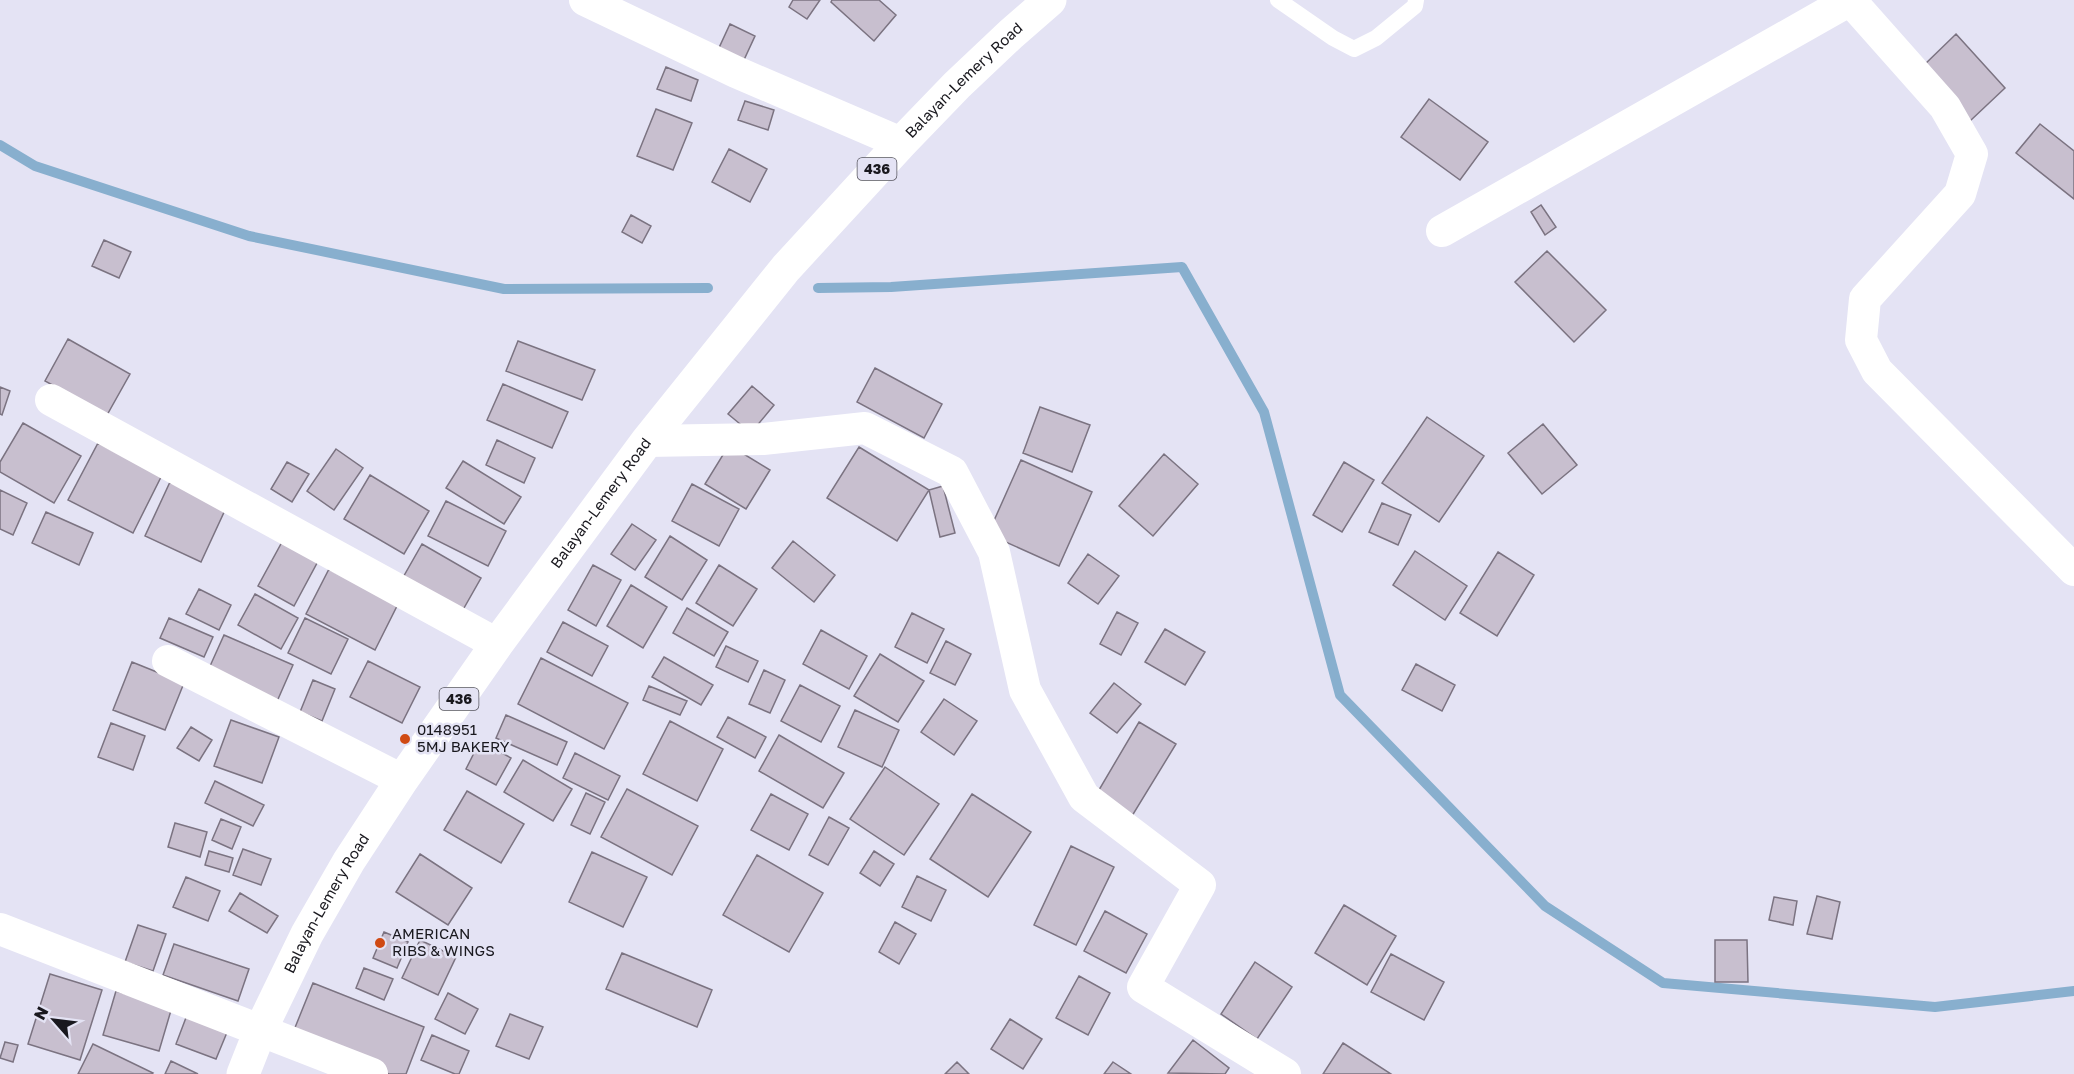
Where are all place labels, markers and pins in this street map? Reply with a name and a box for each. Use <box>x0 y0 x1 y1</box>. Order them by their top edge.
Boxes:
place label: 0148951 5MJ BAKERY <box>417 720 510 755</box>
marker: 0148951 5MJ BAKERY <box>398 732 412 746</box>
place label: AMERICAN RIBS & WINGS <box>392 924 495 959</box>
marker: AMERICAN RIBS & WINGS <box>373 936 387 950</box>

